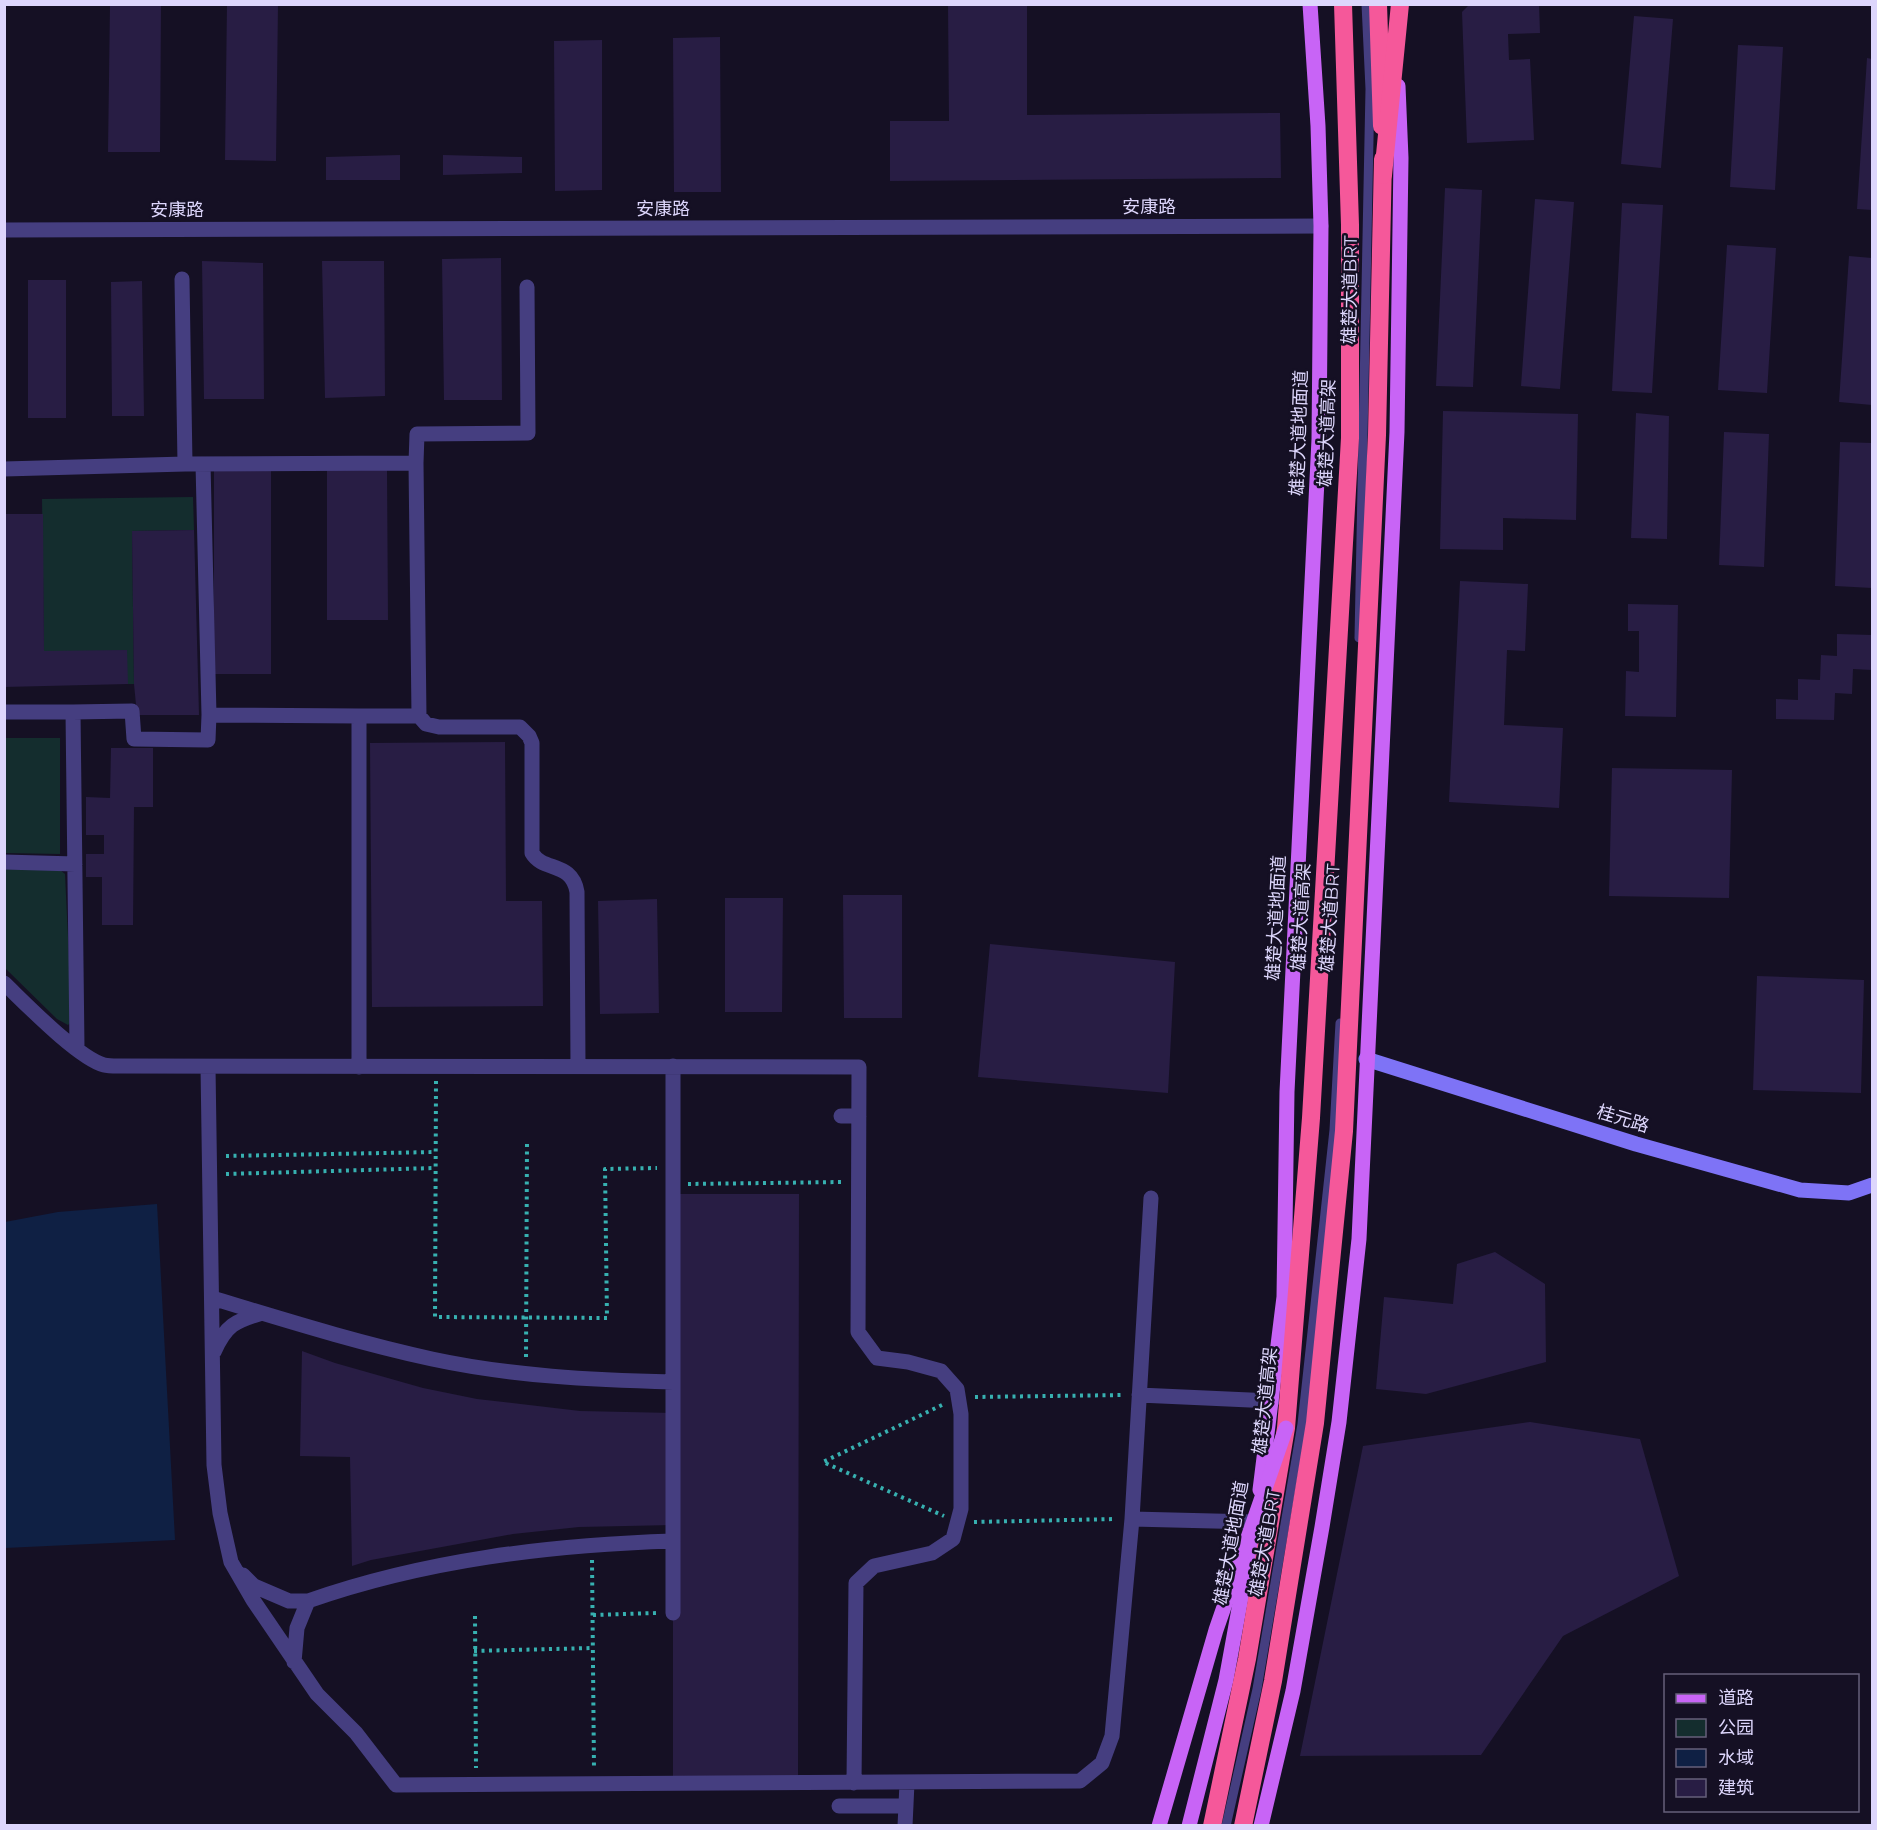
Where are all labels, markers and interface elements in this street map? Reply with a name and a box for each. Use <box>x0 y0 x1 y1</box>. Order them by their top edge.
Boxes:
street label: 安康路 <box>1122 196 1176 218</box>
street label: 安康路 <box>636 198 690 220</box>
street label: 安康路 <box>150 199 204 221</box>
street label: 雄楚大道BRT <box>1338 235 1362 345</box>
street label: 雄楚大道地面道 <box>1286 370 1312 496</box>
street label: 雄楚大道高架 <box>1314 379 1340 487</box>
street label: 雄楚大道地面道 <box>1262 855 1290 981</box>
street label: 雄楚大道高架 <box>1287 862 1315 972</box>
street label: 雄楚大道BRT <box>1315 862 1345 973</box>
street label: 桂元路 <box>1594 1101 1652 1137</box>
street label: 雄楚大道高架 <box>1248 1346 1282 1456</box>
street label: 雄楚大道地面道 <box>1209 1479 1253 1607</box>
street label: 雄楚大道BRT <box>1245 1487 1285 1598</box>
legend <box>1664 1674 1859 1812</box>
text: 道路 <box>1718 1687 1754 1709</box>
text: 公园 <box>1718 1717 1754 1739</box>
text: 水域 <box>1718 1747 1754 1769</box>
text: 建筑 <box>1718 1777 1754 1799</box>

